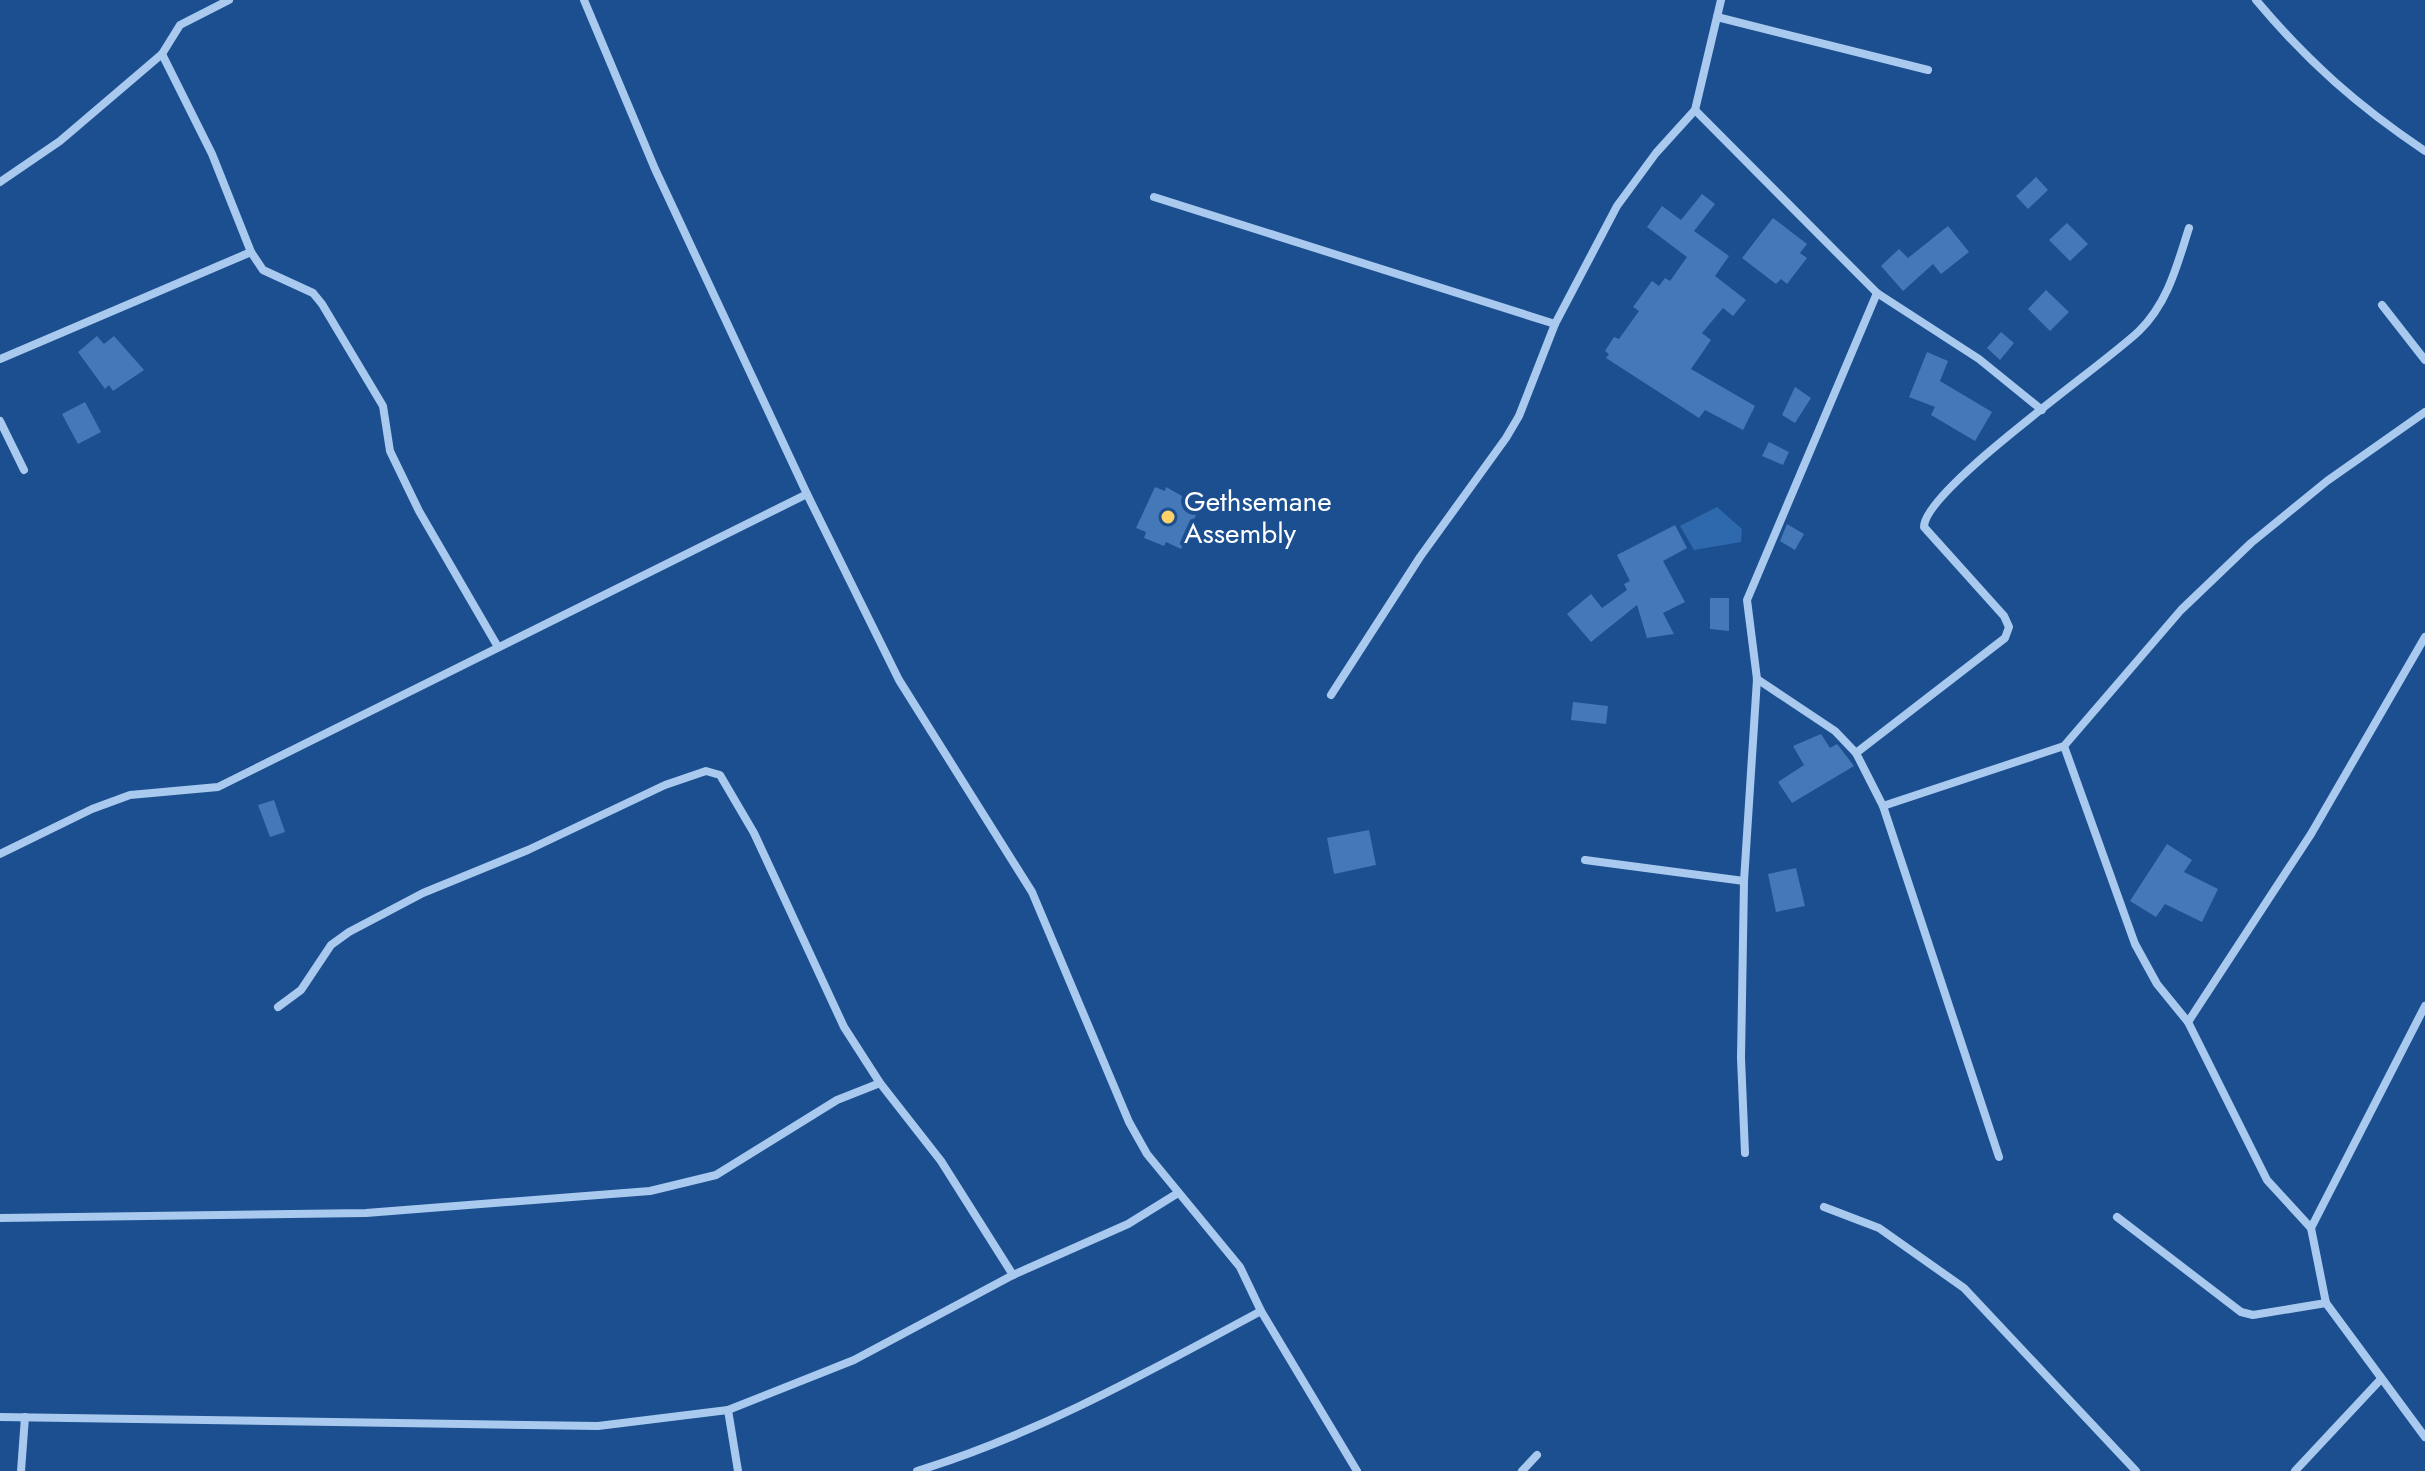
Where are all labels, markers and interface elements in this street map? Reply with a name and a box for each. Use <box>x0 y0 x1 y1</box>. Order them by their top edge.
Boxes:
place label: Gethsemane Assembly <box>1184 481 1332 554</box>
marker: Gethsemane Assembly <box>1159 508 1177 526</box>

